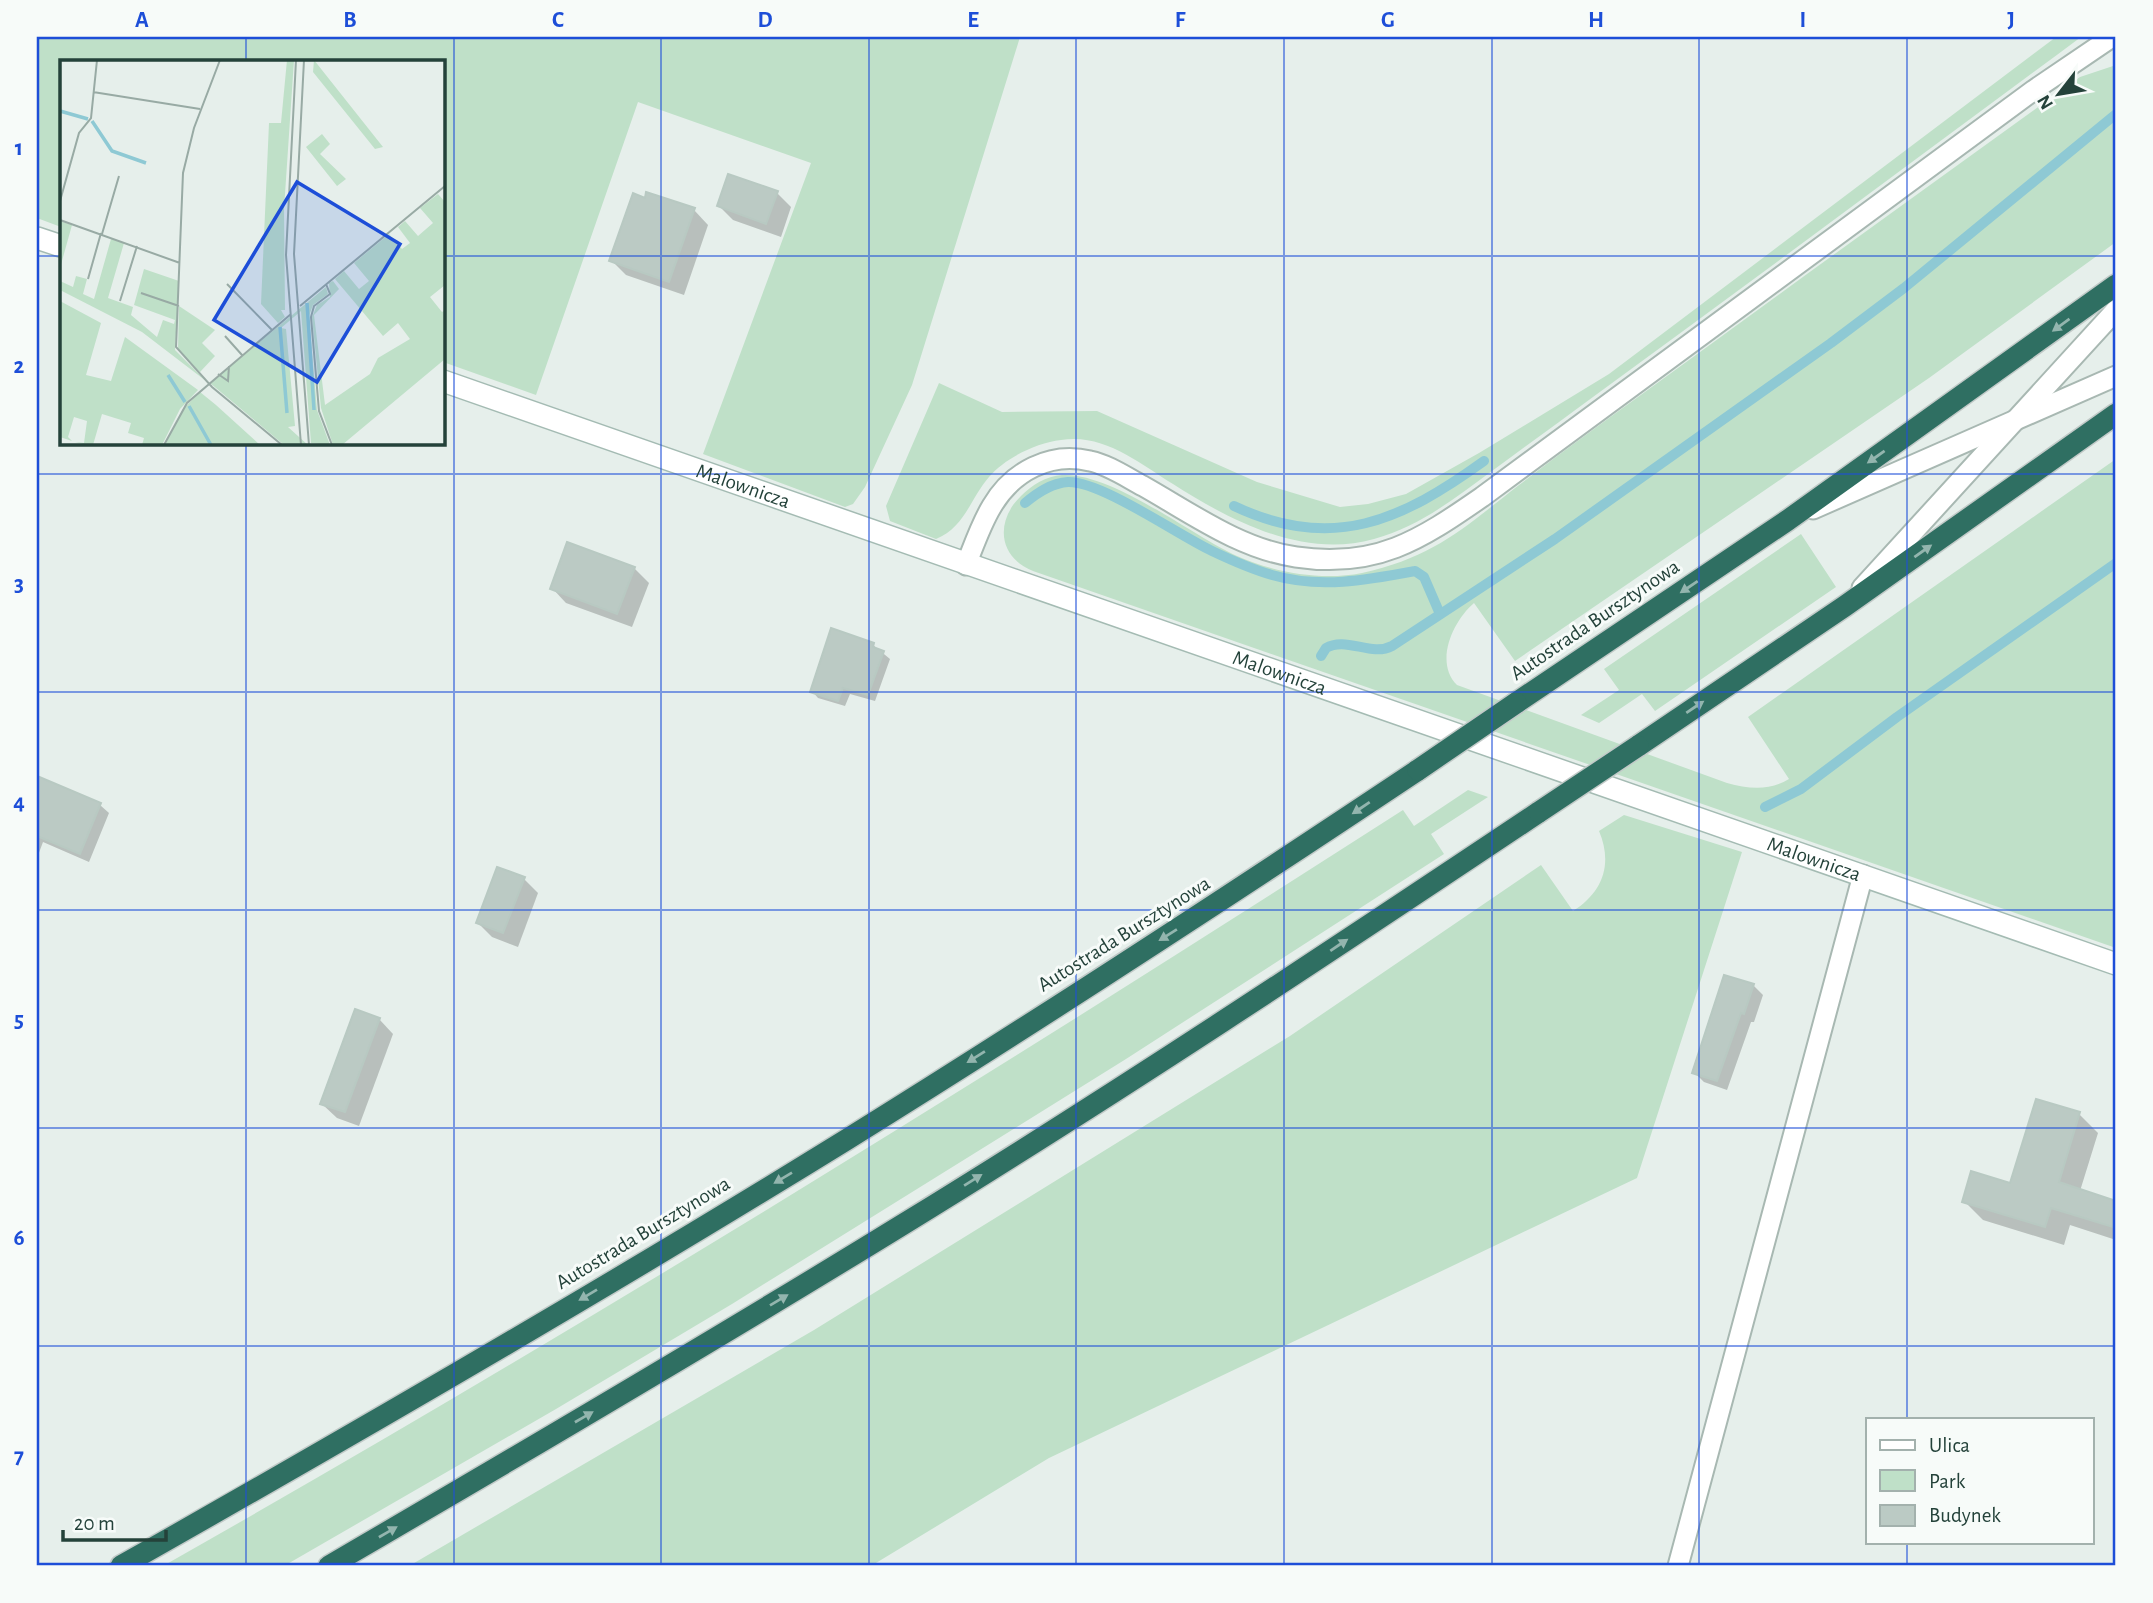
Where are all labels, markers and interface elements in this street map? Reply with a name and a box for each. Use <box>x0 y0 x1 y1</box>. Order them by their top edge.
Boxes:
text: A <box>135 9 149 32</box>
text: B <box>343 9 357 32</box>
text: C <box>552 9 564 32</box>
text: D <box>757 9 773 32</box>
text: E <box>967 9 979 32</box>
text: F <box>1175 9 1186 32</box>
text: G <box>1381 9 1395 32</box>
text: H <box>1588 9 1604 32</box>
text: I <box>1800 9 1806 32</box>
text: J <box>2007 9 2015 32</box>
inset map <box>60 60 444 444</box>
north arrow <box>2024 60 2094 130</box>
text: N <box>2034 91 2057 113</box>
text: 1 <box>15 137 23 160</box>
one-way arrow <box>2052 318 2070 332</box>
text: 2 <box>14 355 25 378</box>
one-way arrow <box>1867 450 1885 464</box>
street label: Malownicza <box>694 460 793 512</box>
one-way arrow <box>1914 544 1932 558</box>
street label: Autostrada Bursztynowa <box>1507 556 1684 684</box>
text: 3 <box>14 573 24 596</box>
one-way arrow <box>1679 580 1698 593</box>
street label: Malownicza <box>1230 647 1330 699</box>
one-way arrow <box>1685 701 1705 714</box>
text: 4 <box>13 791 25 814</box>
one-way arrow <box>1352 801 1370 815</box>
street label: Malownicza <box>1764 833 1864 885</box>
street label: Autostrada Bursztynowa <box>1034 872 1214 996</box>
one-way arrow <box>1158 928 1177 941</box>
one-way arrow <box>1330 939 1349 952</box>
text: 5 <box>14 1009 24 1032</box>
one-way arrow <box>966 1051 985 1064</box>
one-way arrow <box>773 1171 792 1184</box>
street label: Autostrada Bursztynowa <box>552 1173 734 1293</box>
one-way arrow <box>963 1174 982 1187</box>
text: 6 <box>13 1227 25 1250</box>
one-way arrow <box>579 1289 598 1302</box>
one-way arrow <box>770 1293 789 1306</box>
one-way arrow <box>575 1411 594 1423</box>
legend <box>1866 1418 2094 1544</box>
text: Ulica <box>1929 1435 1970 1456</box>
text: 7 <box>14 1445 24 1468</box>
text: Park <box>1929 1471 1966 1492</box>
scale bar <box>63 1498 166 1542</box>
text: Budynek <box>1929 1505 2001 1526</box>
text: 20 m <box>74 1513 115 1534</box>
one-way arrow <box>378 1526 398 1538</box>

